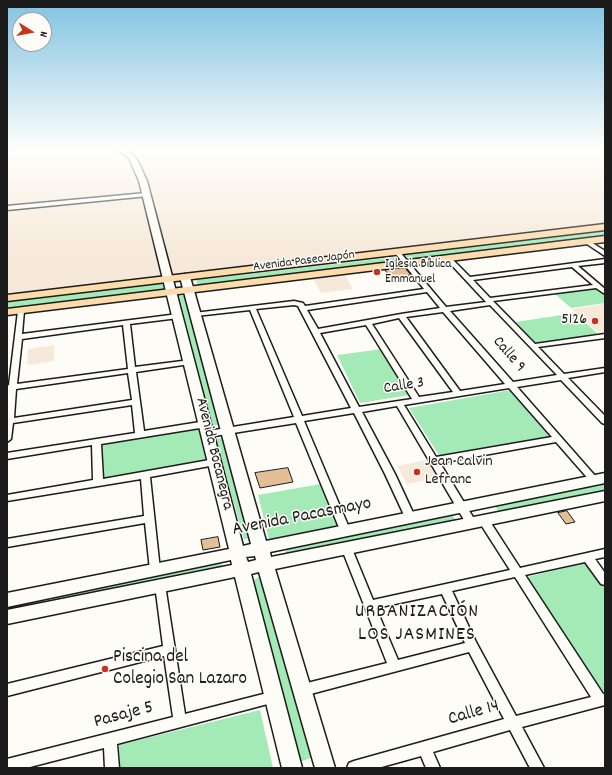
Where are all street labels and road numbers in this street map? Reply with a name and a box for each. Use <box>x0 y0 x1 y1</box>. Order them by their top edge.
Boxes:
street label: Avenida Paseo Japón <box>252 248 356 276</box>
street label: Calle 9 <box>487 333 529 377</box>
street label: Calle 3 <box>382 374 426 400</box>
street label: Avenida Bocanegra <box>190 396 236 512</box>
street label: Avenida Pacasmayo <box>230 493 374 543</box>
street label: Calle 14 <box>446 696 502 732</box>
street label: Pasaje 5 <box>92 697 156 735</box>

